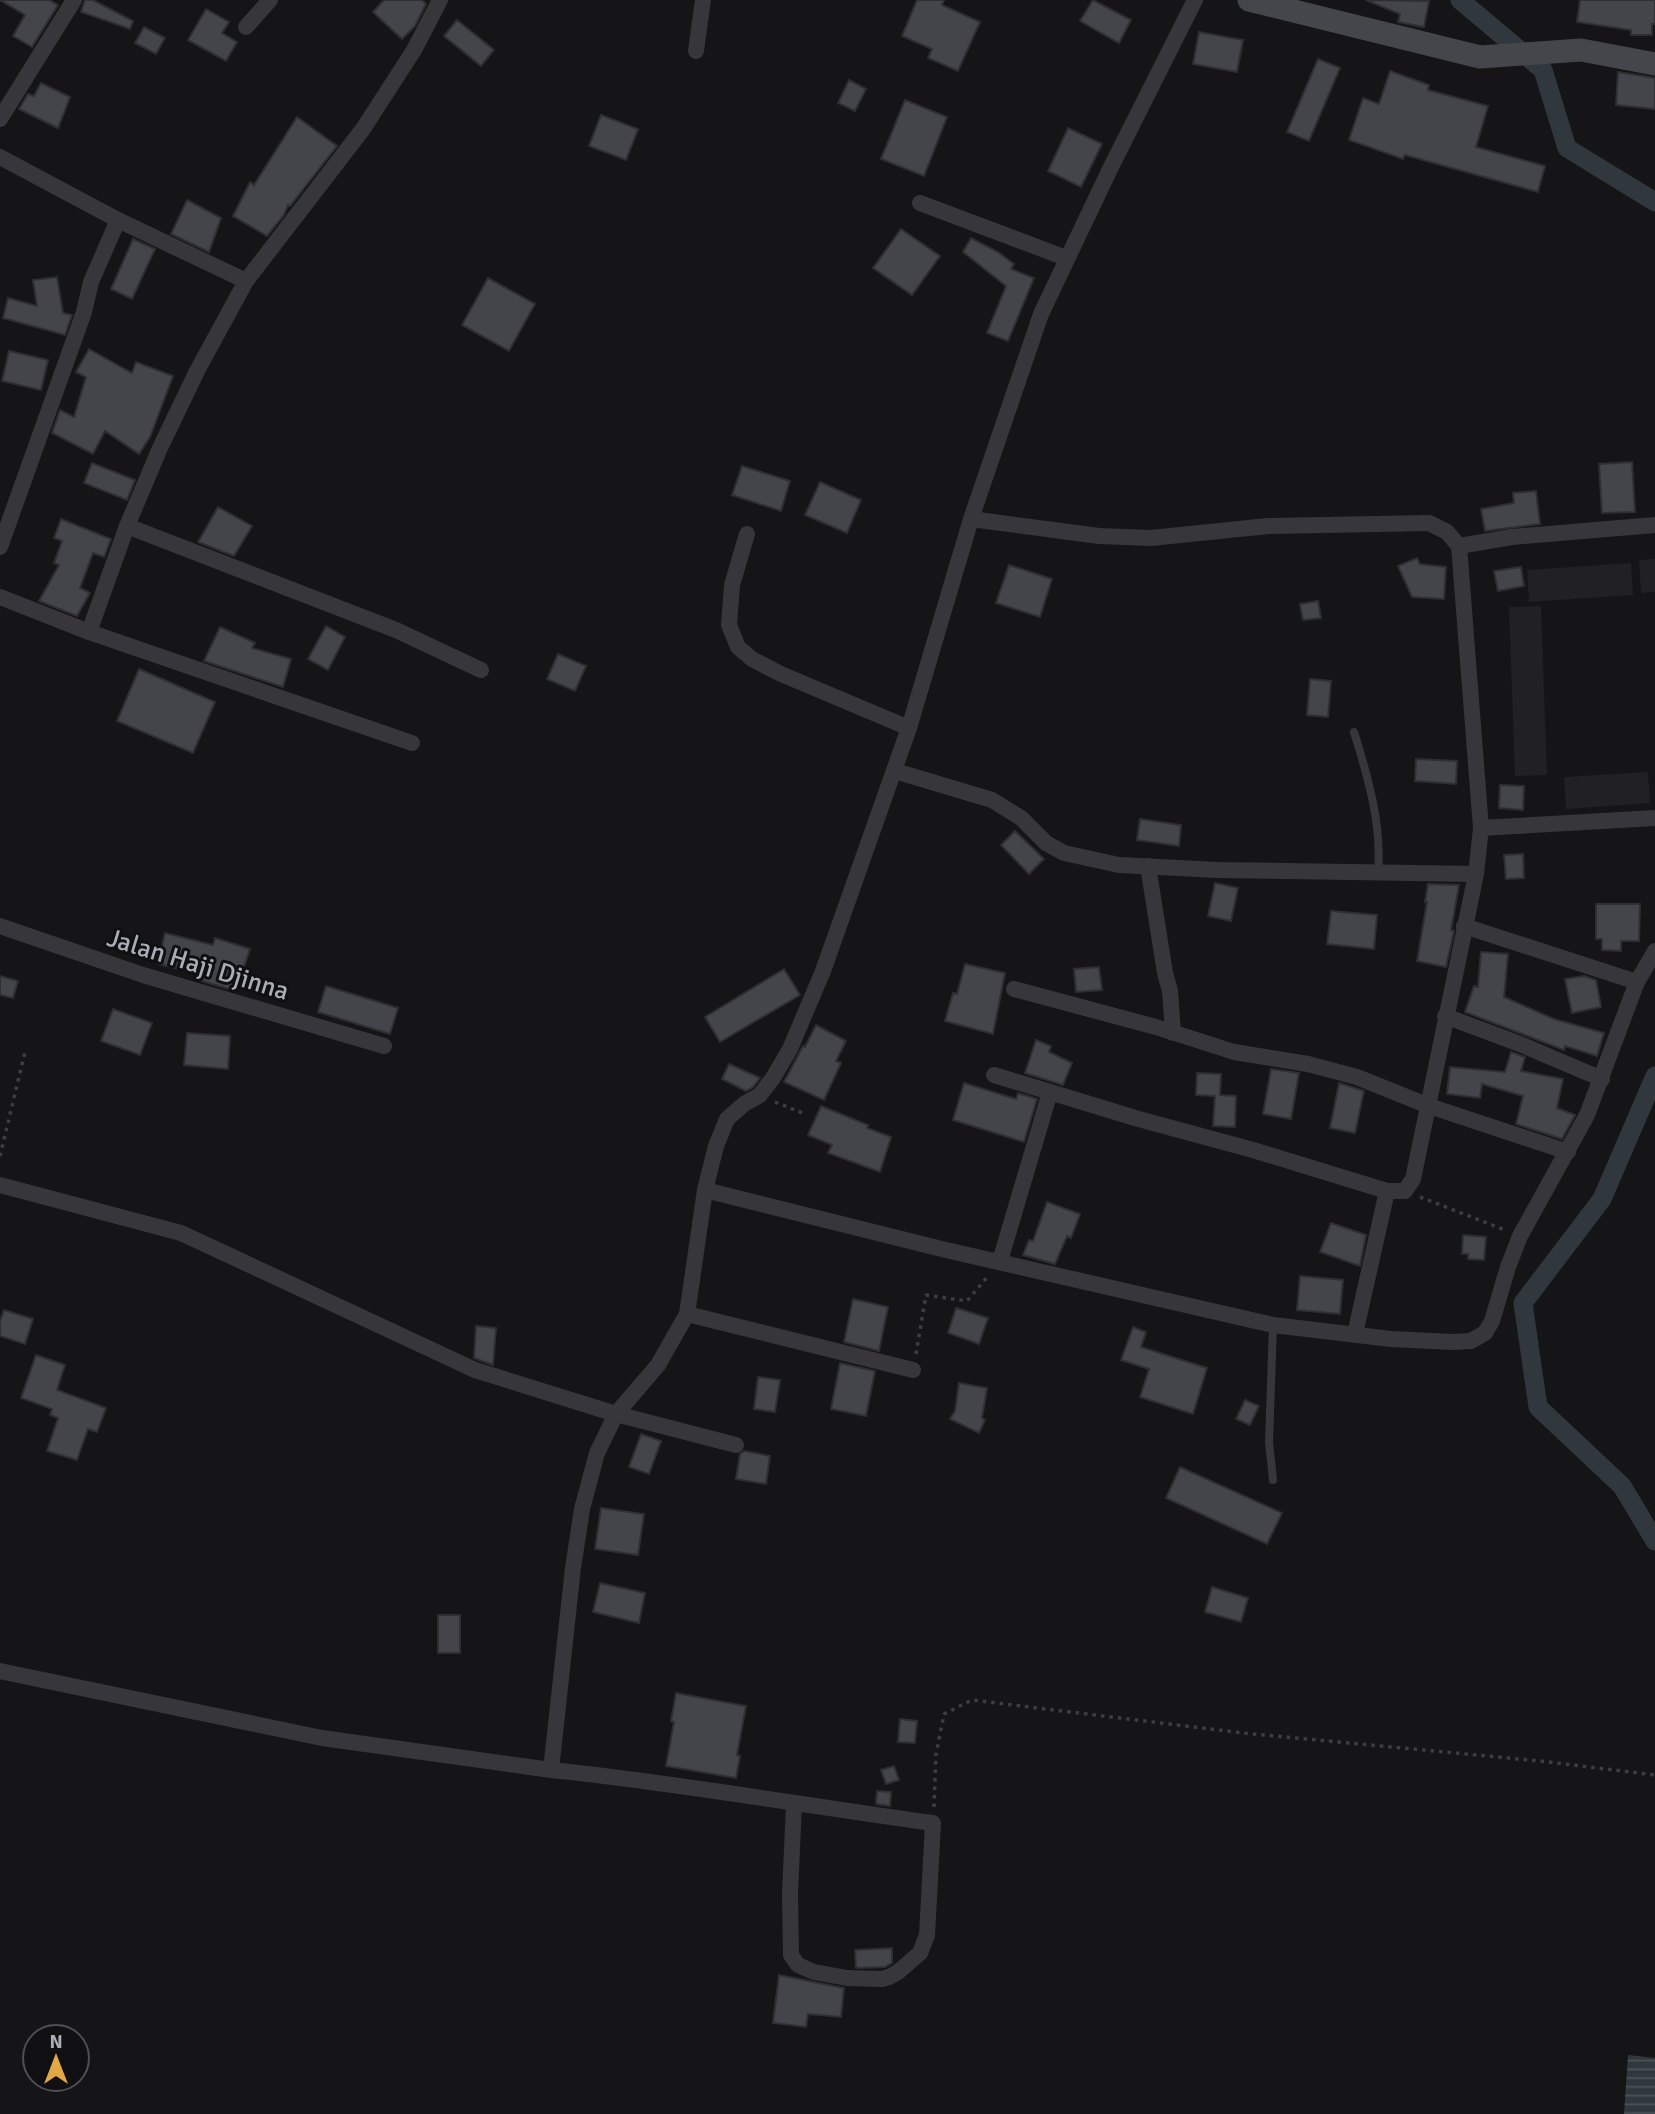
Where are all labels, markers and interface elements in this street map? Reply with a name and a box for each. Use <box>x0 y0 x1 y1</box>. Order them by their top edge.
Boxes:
street label: Jalan Haji Djinna <box>103 922 293 1008</box>
north arrow <box>21 2023 91 2093</box>
text: N <box>49 2030 63 2054</box>

